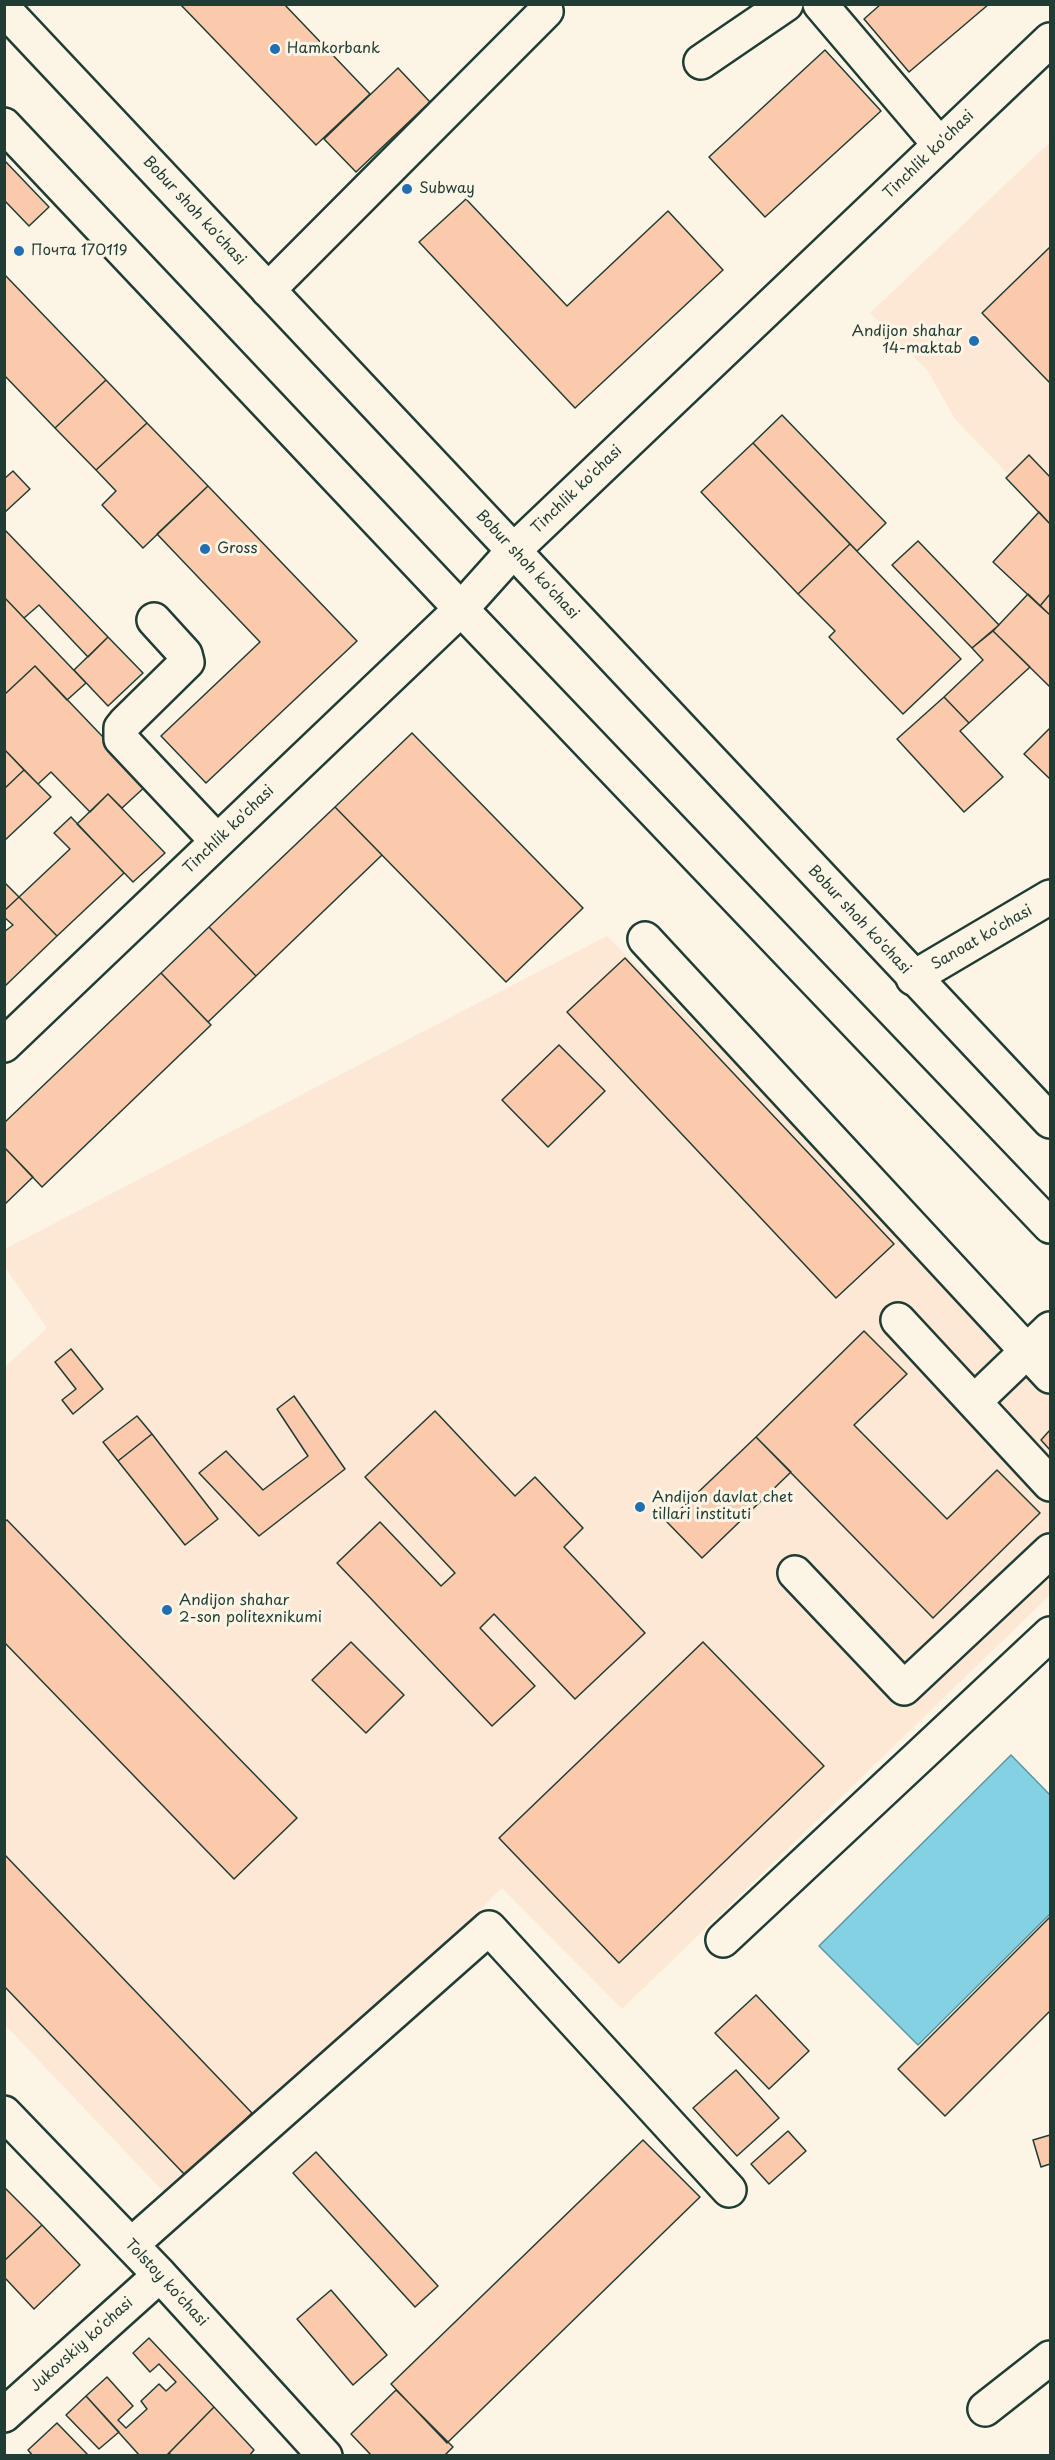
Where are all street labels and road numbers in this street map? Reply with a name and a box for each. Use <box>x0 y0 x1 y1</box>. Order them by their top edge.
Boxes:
street label: Tinchlik ko'chasi <box>880 107 978 203</box>
street label: Bobur shoh ko'chasi <box>139 153 249 269</box>
street label: Tinchlik ko'chasi <box>528 442 626 538</box>
street label: Bobur shoh ko'chasi <box>472 507 582 623</box>
street label: Tinchlik ko'chasi <box>180 782 278 878</box>
street label: Bobur shoh ko'chasi <box>804 862 914 978</box>
street label: Sanoat koʻchasi <box>928 902 1036 974</box>
street label: Tolstoy ko'chasi <box>121 2236 211 2330</box>
street label: Jukovskiy koʻchasi <box>27 2294 137 2396</box>

